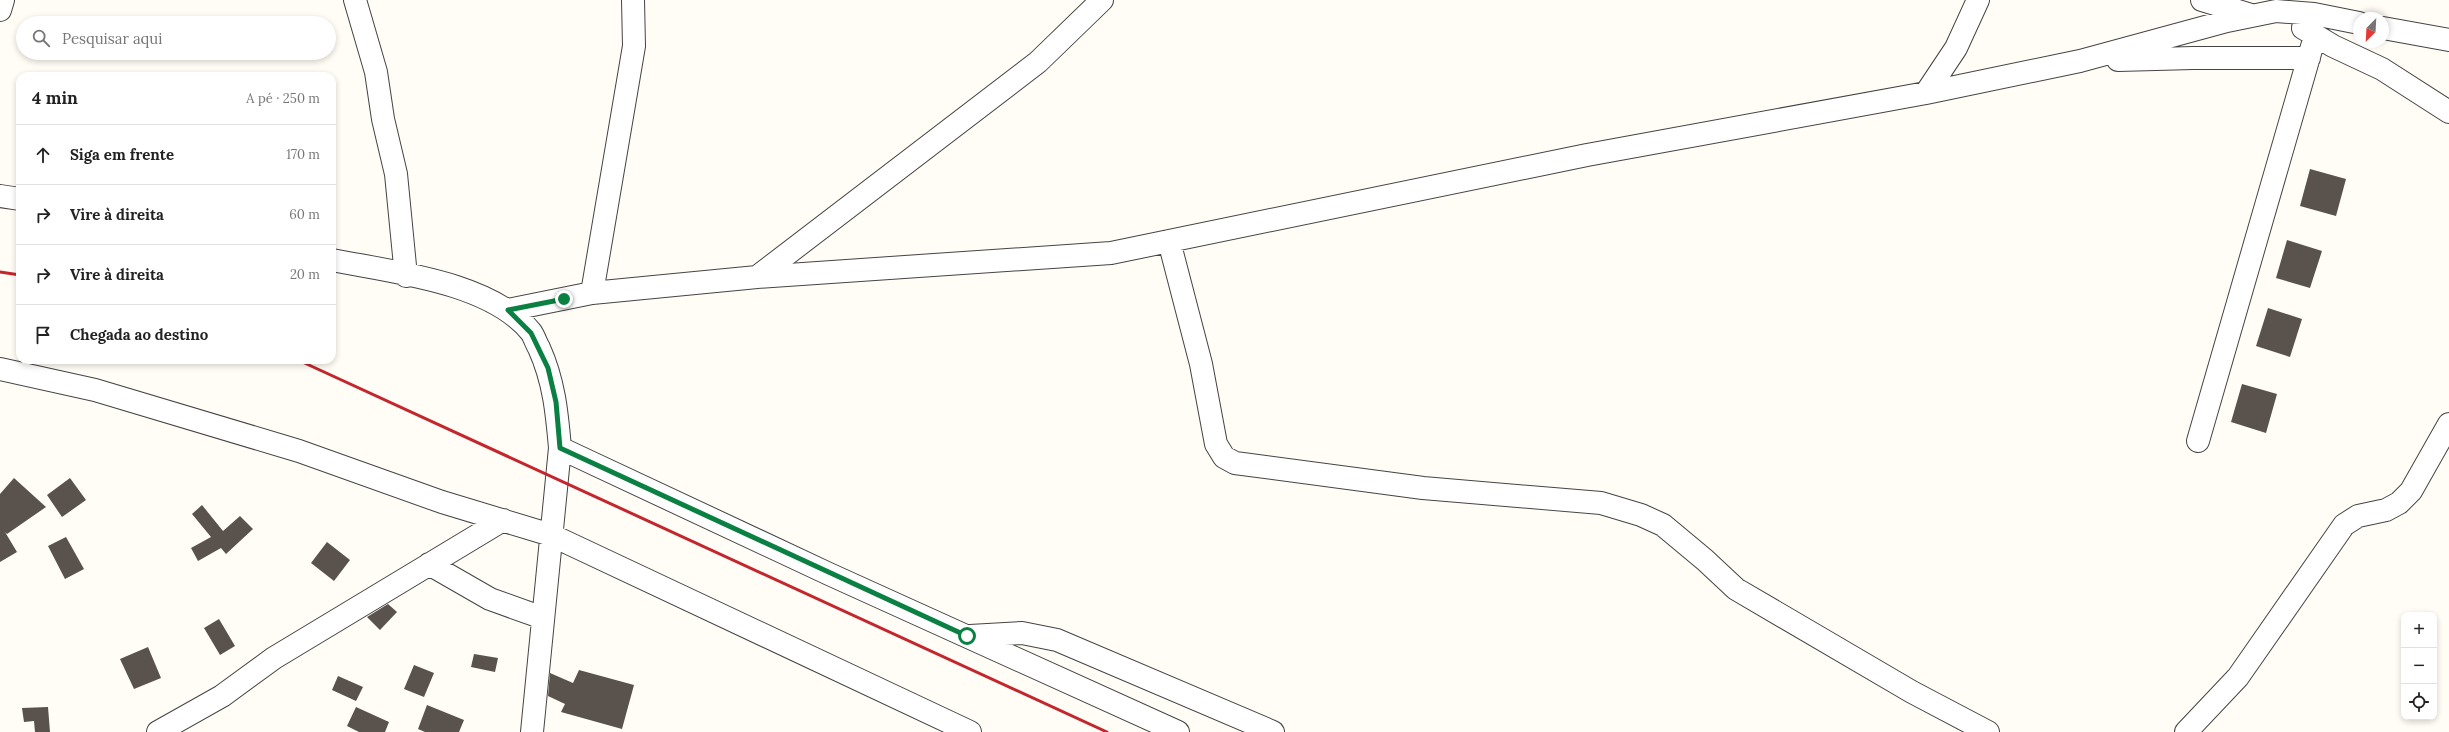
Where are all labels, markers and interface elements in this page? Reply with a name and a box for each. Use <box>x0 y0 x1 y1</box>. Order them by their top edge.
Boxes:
north arrow <box>2353 12 2389 48</box>
search box <box>16 16 336 60</box>
icon: search <box>30 27 52 49</box>
text: Pesquisar aqui <box>62 29 162 48</box>
text: 4 min <box>32 87 78 109</box>
text: A pé · 250 m <box>246 90 320 107</box>
icon: ahead <box>32 144 54 166</box>
text: Siga em frente <box>70 145 174 164</box>
text: 170 m <box>286 146 320 163</box>
icon: right <box>32 204 54 226</box>
text: Vire à direita <box>70 205 164 224</box>
text: 60 m <box>289 206 320 223</box>
icon: right <box>32 264 54 286</box>
text: Vire à direita <box>70 265 164 284</box>
text: 20 m <box>290 266 320 283</box>
route end <box>555 290 573 308</box>
icon: arrive <box>32 324 54 346</box>
text: Chegada ao destino <box>70 325 208 344</box>
map controls <box>2401 612 2437 720</box>
button: + <box>2401 612 2437 648</box>
route start <box>958 627 976 645</box>
button: − <box>2401 648 2437 684</box>
button: locate <box>2401 684 2437 720</box>

